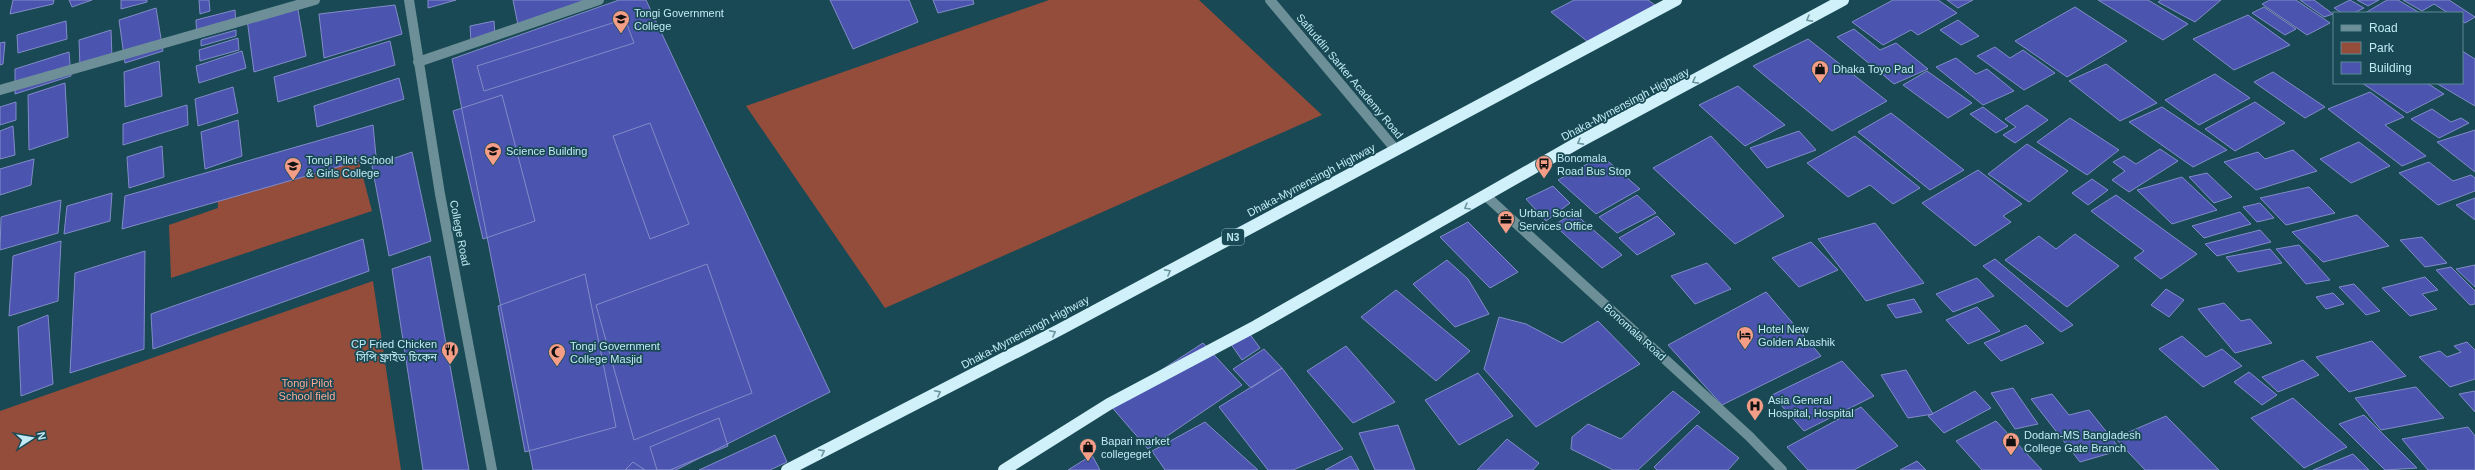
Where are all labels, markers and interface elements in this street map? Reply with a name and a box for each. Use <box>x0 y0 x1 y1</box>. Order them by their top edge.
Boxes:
place label: Tongi Government College <box>634 7 724 32</box>
school or university icon: Tongi Government College <box>611 9 631 34</box>
street label: Safiuddin Sarker Academy Road <box>1294 11 1406 141</box>
legend <box>2333 12 2463 84</box>
one-way arrow <box>1806 14 1813 22</box>
text: Road <box>2369 21 2398 35</box>
text: Park <box>2369 41 2395 55</box>
shop icon: Dhaka Toyo Pad <box>1810 59 1830 84</box>
text: Building <box>2369 61 2412 75</box>
place label: Dhaka Toyo Pad <box>1833 63 1914 75</box>
street label: Dhaka-Mymensingh Highway <box>1559 65 1691 143</box>
one-way arrow <box>1691 76 1699 84</box>
one-way arrow <box>1577 138 1584 145</box>
school or university icon: Science Building <box>483 141 503 166</box>
street label: Dhaka-Mymensingh Highway <box>1245 141 1377 219</box>
place label: Science Building <box>506 145 587 157</box>
place label: Bonomala Road Bus Stop <box>1557 152 1631 177</box>
place label: Tongi Pilot School & Girls College <box>306 154 393 179</box>
bus stop icon: Bonomala Road Bus Stop <box>1534 154 1554 179</box>
school or university icon: Tongi Pilot School & Girls College <box>283 156 303 181</box>
street label: College Road <box>448 199 472 267</box>
one-way arrow <box>1464 202 1471 209</box>
place label: Urban Social Services Office <box>1519 207 1593 232</box>
office icon: Urban Social Services Office <box>1496 209 1516 234</box>
road number: N3 <box>1222 229 1244 245</box>
one-way arrow <box>1164 269 1171 277</box>
street label: Dhaka-Mymensingh Highway <box>959 293 1091 371</box>
street label: Bonomala Road <box>1602 301 1668 363</box>
place label: Hotel New Golden Abashik <box>1758 323 1836 348</box>
hotel icon: Hotel New Golden Abashik <box>1735 325 1755 350</box>
one-way arrow <box>1049 330 1056 338</box>
place label: CP Fried Chicken সিপি ফ্রাইড চিকেন <box>351 338 437 363</box>
restaurant icon: CP Fried Chicken সিপি ফ্রাইড চিকেন <box>440 340 460 365</box>
place label: Tongi Government College Masjid <box>570 340 660 365</box>
mosque icon: Tongi Government College Masjid <box>547 342 567 367</box>
park label: Tongi Pilot School field <box>279 377 335 402</box>
one-way arrow <box>933 390 941 397</box>
place label: Asia General Hospital, Hospital <box>1768 394 1854 419</box>
hospital icon: Asia General Hospital, Hospital <box>1745 396 1765 421</box>
north arrow <box>12 418 52 458</box>
place label: Dodam-MS Bangladesh College Gate Branch <box>2024 429 2141 454</box>
text: N <box>35 431 48 441</box>
shop icon: Dodam-MS Bangladesh College Gate Branch <box>2001 431 2021 456</box>
place label: Bapari market collegeget <box>1101 435 1169 460</box>
shop icon: Bapari market collegeget <box>1078 437 1098 462</box>
one-way arrow <box>818 449 825 457</box>

